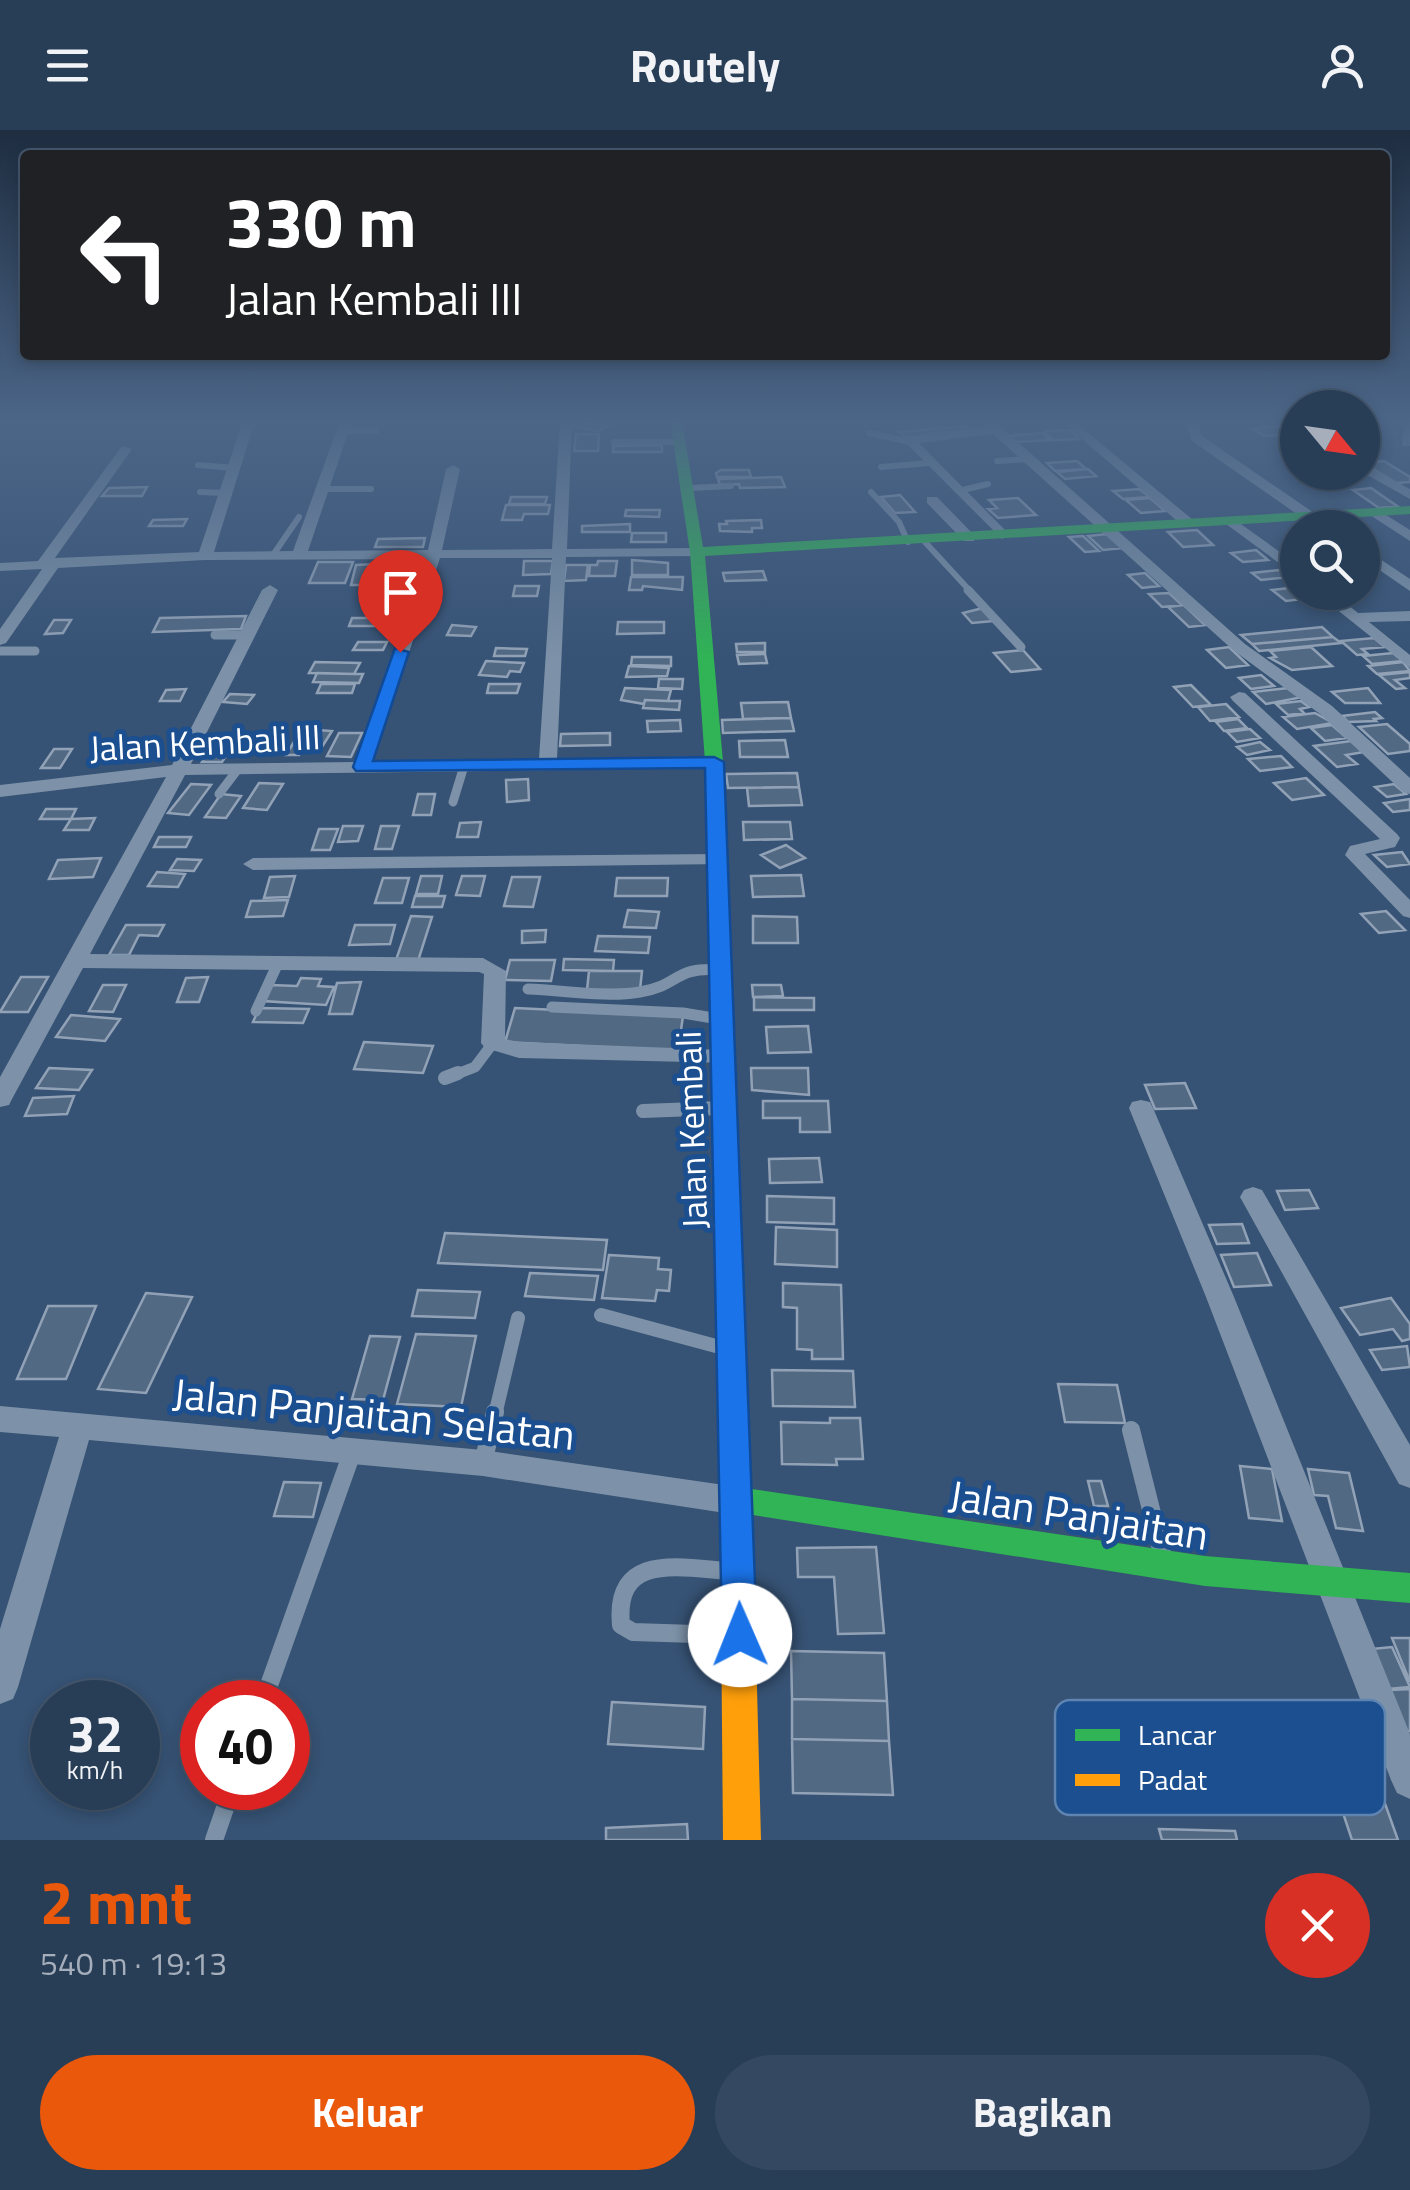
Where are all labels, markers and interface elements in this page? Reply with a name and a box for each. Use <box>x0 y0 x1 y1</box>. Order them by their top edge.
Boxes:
text: Routely <box>630 31 780 99</box>
icon: menu <box>40 38 95 93</box>
icon: person <box>1315 38 1370 93</box>
text: 330 m <box>225 168 417 274</box>
icon: left <box>60 190 190 320</box>
text: Jalan Kembali III <box>225 264 522 332</box>
north arrow <box>1280 390 1380 490</box>
map controls <box>1280 390 1380 610</box>
button: search <box>1280 510 1380 610</box>
pin <box>358 550 443 653</box>
icon: arrive <box>373 565 428 620</box>
street label: Jalan Kembali III <box>88 709 322 775</box>
street label: Jalan Kembali <box>661 1030 721 1230</box>
street label: Jalan Panjaitan Selatan <box>170 1360 578 1466</box>
street label: Jalan Panjaitan <box>945 1462 1213 1566</box>
position arrow <box>688 1583 792 1687</box>
speed limit sign: 40 <box>180 1680 310 1810</box>
text: 32 <box>67 1695 123 1771</box>
legend <box>1055 1700 1385 1815</box>
text: Lancar <box>1138 1713 1217 1756</box>
text: km/h <box>67 1751 123 1789</box>
text: Padat <box>1138 1758 1207 1801</box>
text: 2 mnt <box>40 1856 192 1947</box>
button: close <box>1265 1873 1370 1978</box>
text: 540 m · 19:13 <box>40 1939 227 1987</box>
button: Keluar <box>40 2055 695 2170</box>
button: Bagikan <box>715 2055 1370 2170</box>

